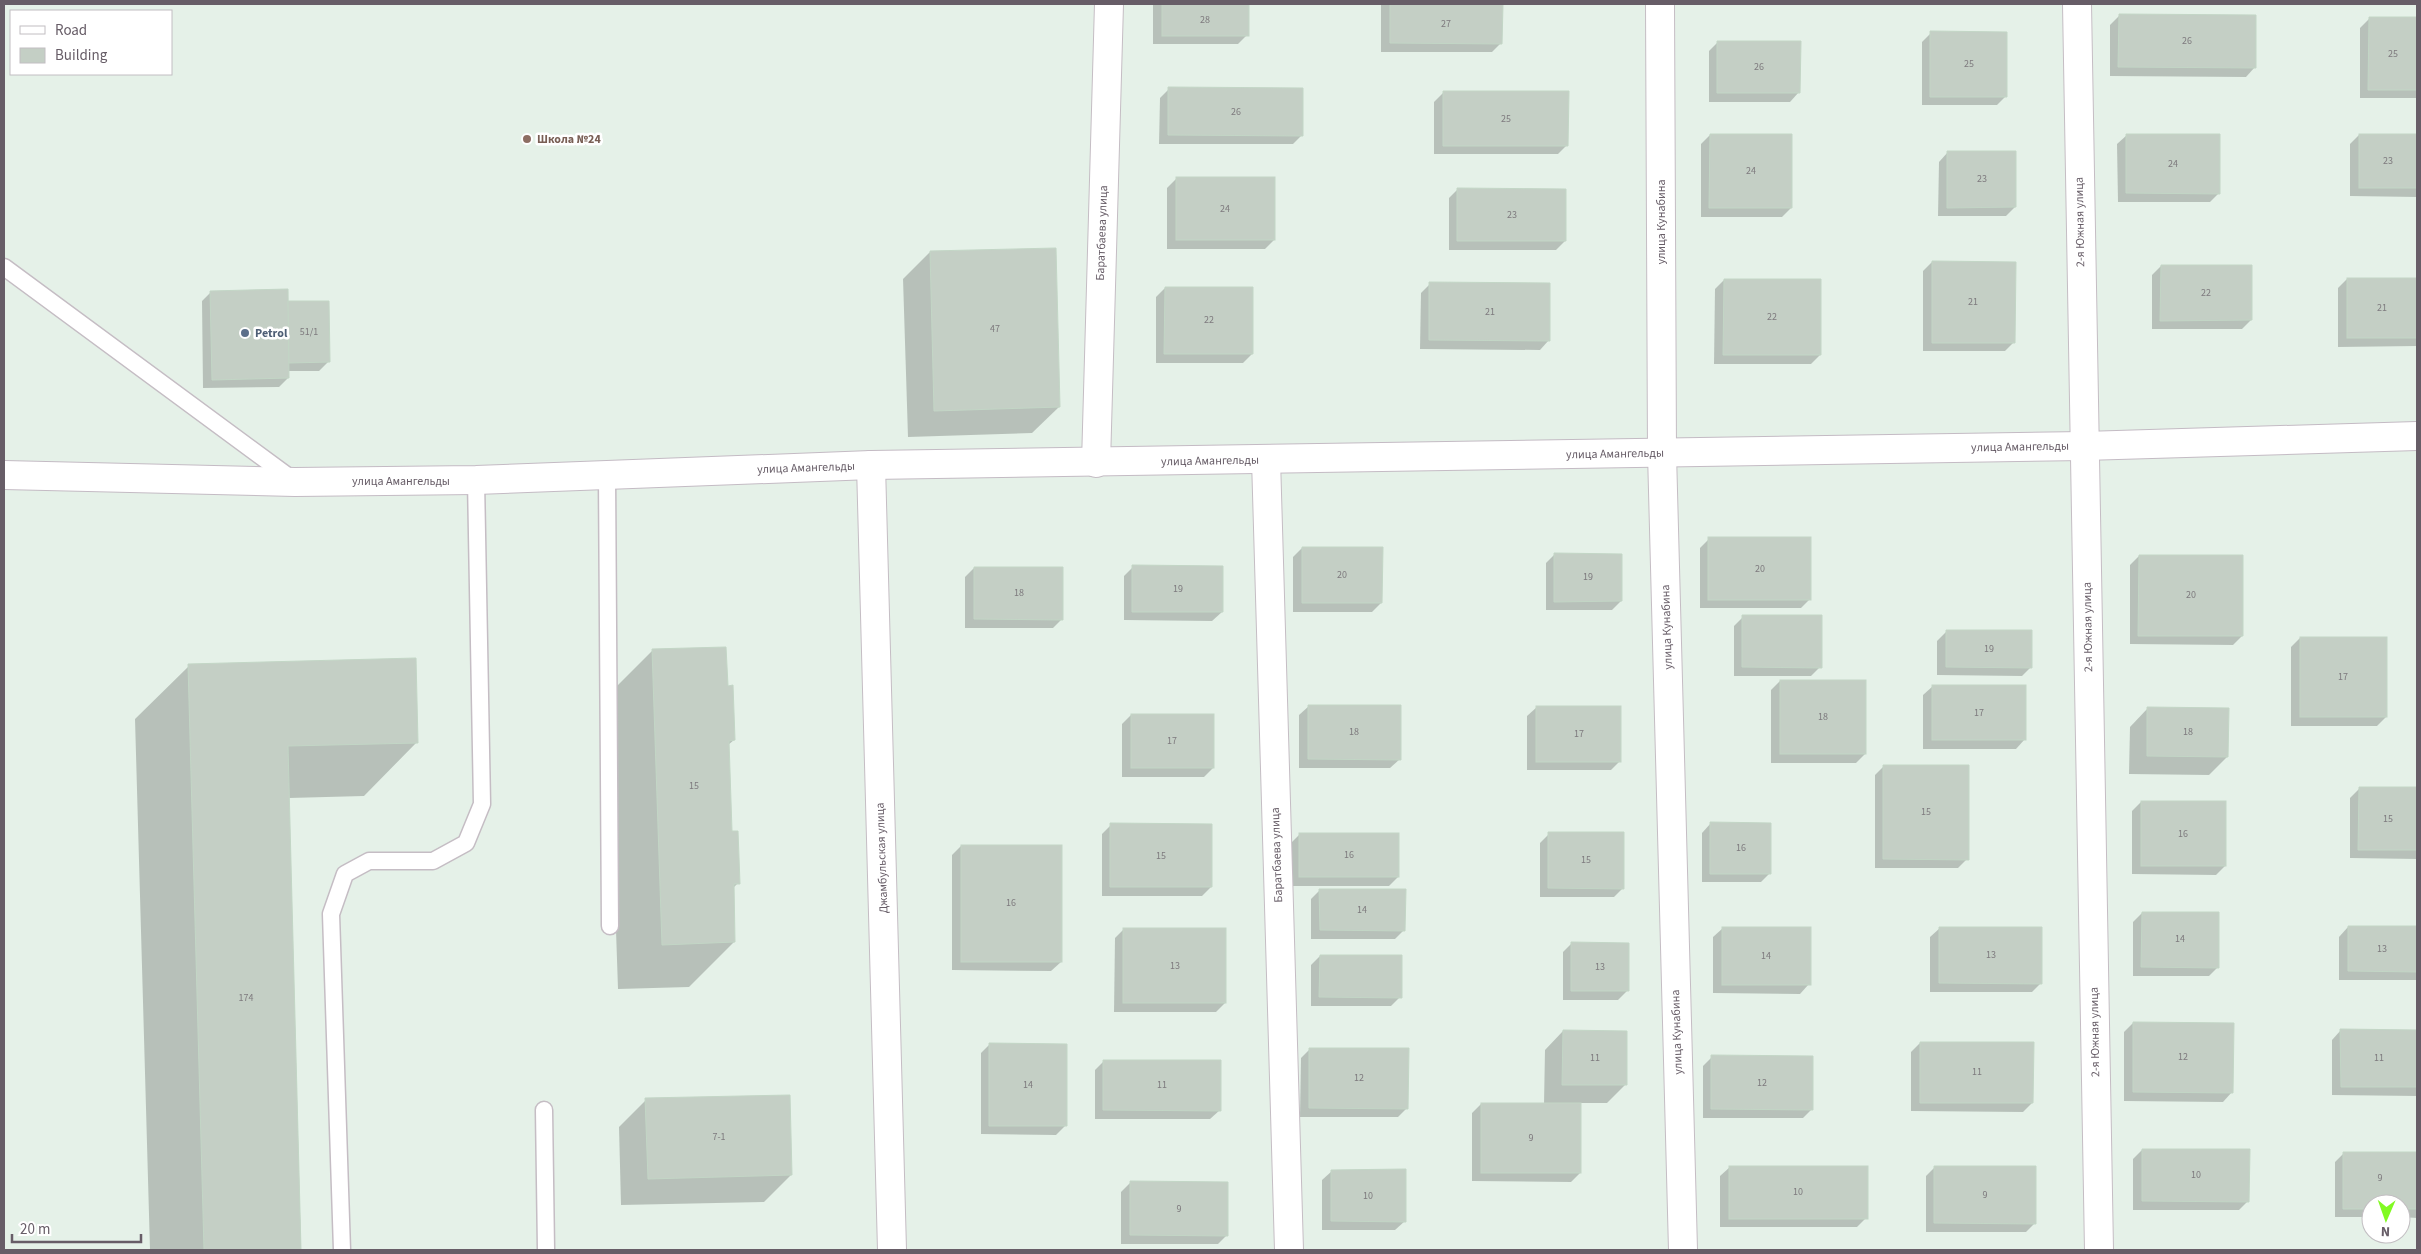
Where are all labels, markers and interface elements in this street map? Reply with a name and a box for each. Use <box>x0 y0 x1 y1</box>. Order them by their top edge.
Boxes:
legend <box>10 10 172 75</box>
house number: 28 <box>1200 13 1210 27</box>
house number: 27 <box>1441 17 1451 31</box>
text: Road <box>55 20 87 41</box>
house number: 26 <box>2182 34 2192 48</box>
text: Building <box>55 45 108 66</box>
house number: 25 <box>2388 47 2398 61</box>
house number: 25 <box>1964 57 1974 71</box>
house number: 26 <box>1754 60 1764 74</box>
house number: 26 <box>1231 105 1241 119</box>
house number: 25 <box>1501 112 1511 126</box>
place label: Школа №24 <box>537 131 601 148</box>
marker: Школа №24 <box>521 133 533 145</box>
house number: 23 <box>2383 154 2393 168</box>
house number: 24 <box>2168 157 2178 171</box>
house number: 24 <box>1746 164 1756 178</box>
house number: 23 <box>1977 172 1987 186</box>
street label: 2-я Южная улица <box>2071 177 2089 267</box>
street label: улица Кунабина <box>1653 179 1670 265</box>
street label: Баратбаева улица <box>1092 185 1112 281</box>
house number: 24 <box>1220 202 1230 216</box>
house number: 23 <box>1507 208 1517 222</box>
house number: 22 <box>2201 286 2211 300</box>
house number: 21 <box>1968 295 1978 309</box>
house number: 21 <box>2377 301 2387 315</box>
house number: 21 <box>1485 305 1495 319</box>
house number: 22 <box>1767 310 1777 324</box>
house number: 22 <box>1204 313 1214 327</box>
house number: 47 <box>990 322 1000 336</box>
place label: Petrol <box>255 325 288 342</box>
house number: 51/1 <box>300 325 318 339</box>
marker: Petrol <box>239 327 251 339</box>
street label: улица Амангельды <box>1971 438 2069 456</box>
street label: улица Амангельды <box>1566 445 1664 463</box>
street label: улица Амангельды <box>1161 452 1259 470</box>
street label: улица Амангельды <box>757 458 855 478</box>
street label: улица Амангельды <box>352 473 450 490</box>
house number: 20 <box>1755 562 1765 576</box>
house number: 20 <box>1337 568 1347 582</box>
house number: 19 <box>1583 570 1593 584</box>
house number: 19 <box>1173 582 1183 596</box>
street label: 2-я Южная улица <box>2079 582 2097 672</box>
street label: улица Кунабина <box>1657 584 1677 670</box>
house number: 18 <box>1014 586 1024 600</box>
house number: 20 <box>2186 588 2196 602</box>
house number: 19 <box>1984 642 1994 656</box>
house number: 17 <box>2338 670 2348 684</box>
house number: 17 <box>1974 706 1984 720</box>
house number: 18 <box>1818 710 1828 724</box>
house number: 18 <box>1349 725 1359 739</box>
house number: 18 <box>2183 725 2193 739</box>
house number: 17 <box>1574 727 1584 741</box>
house number: 17 <box>1167 734 1177 748</box>
house number: 15 <box>689 779 699 793</box>
street label: Джамбульская улица <box>872 802 892 914</box>
house number: 15 <box>1921 805 1931 819</box>
street label: Баратбаева улица <box>1267 807 1287 903</box>
house number: 15 <box>2383 812 2393 826</box>
house number: 16 <box>2178 827 2188 841</box>
house number: 16 <box>1736 841 1746 855</box>
house number: 16 <box>1344 848 1354 862</box>
house number: 15 <box>1156 849 1166 863</box>
house number: 15 <box>1581 853 1591 867</box>
house number: 16 <box>1006 896 1016 910</box>
house number: 14 <box>1357 903 1367 917</box>
house number: 14 <box>2175 932 2185 946</box>
house number: 13 <box>2377 942 2387 956</box>
house number: 13 <box>1986 948 1996 962</box>
house number: 14 <box>1761 949 1771 963</box>
house number: 13 <box>1170 959 1180 973</box>
house number: 13 <box>1595 960 1605 974</box>
street label: 2-я Южная улица <box>2086 987 2104 1077</box>
street label: улица Кунабина <box>1667 989 1687 1075</box>
house number: 174 <box>239 991 253 1005</box>
house number: 12 <box>2178 1050 2188 1064</box>
house number: 11 <box>1590 1051 1600 1065</box>
house number: 11 <box>2374 1051 2384 1065</box>
house number: 11 <box>1972 1065 1982 1079</box>
house number: 12 <box>1354 1071 1364 1085</box>
house number: 12 <box>1757 1076 1767 1090</box>
house number: 14 <box>1023 1078 1033 1092</box>
house number: 11 <box>1157 1078 1167 1092</box>
house number: 7-1 <box>712 1130 726 1144</box>
house number: 9 <box>1529 1131 1534 1145</box>
house number: 10 <box>2191 1168 2201 1182</box>
house number: 9 <box>2378 1171 2383 1185</box>
house number: 10 <box>1793 1185 1803 1199</box>
house number: 9 <box>1983 1188 1988 1202</box>
house number: 10 <box>1363 1189 1373 1203</box>
north arrow <box>2361 1194 2411 1244</box>
house number: 9 <box>1177 1202 1182 1216</box>
scale bar <box>12 1212 141 1244</box>
text: 20 m <box>20 1219 50 1240</box>
text: N <box>2381 1221 2391 1241</box>

